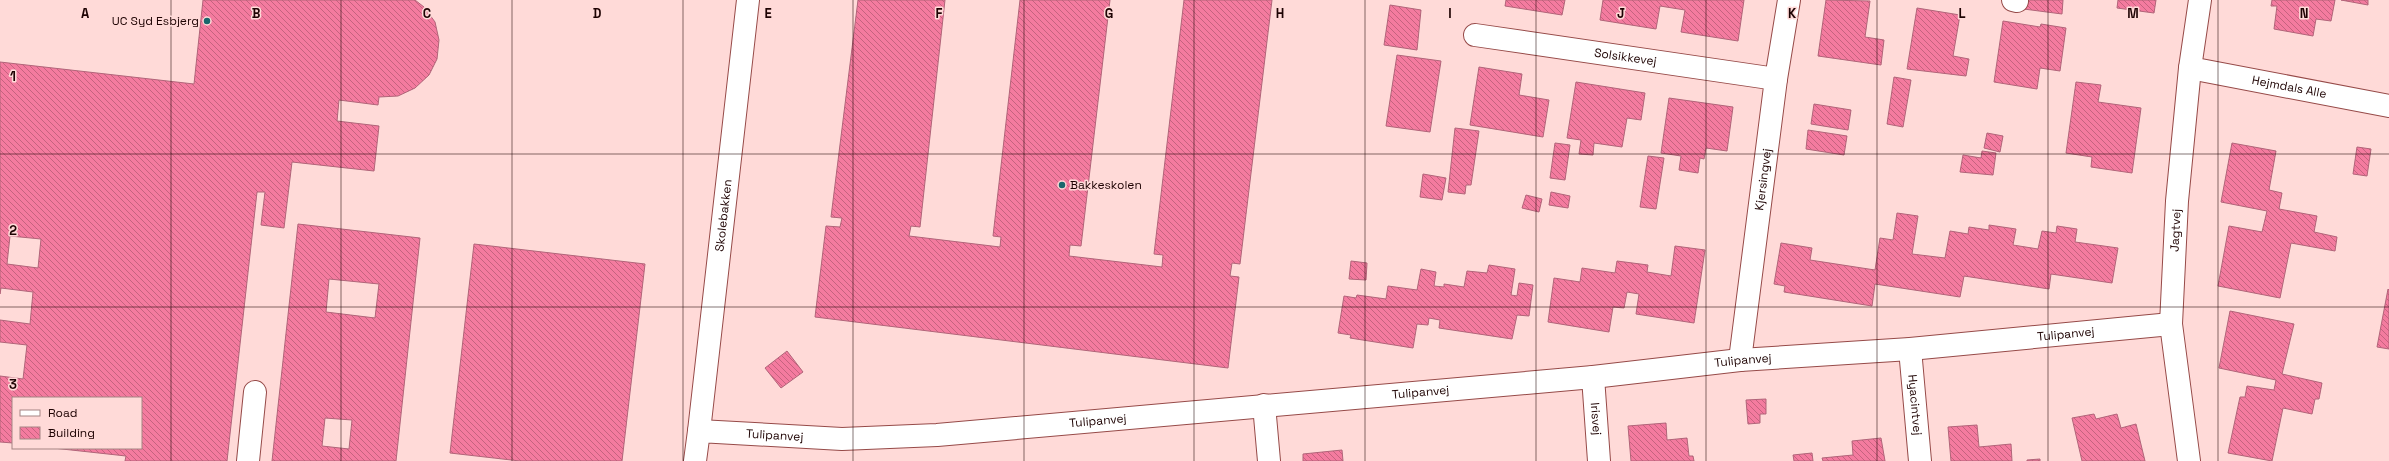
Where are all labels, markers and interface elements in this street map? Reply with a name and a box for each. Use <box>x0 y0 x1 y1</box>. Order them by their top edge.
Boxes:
text: A <box>81 5 90 22</box>
text: B <box>252 5 261 22</box>
text: C <box>423 5 431 22</box>
text: D <box>593 5 602 22</box>
text: E <box>764 5 772 22</box>
text: F <box>936 5 943 22</box>
text: G <box>1105 5 1113 22</box>
text: H <box>1276 5 1284 22</box>
text: I <box>1448 5 1452 22</box>
text: J <box>1617 5 1625 22</box>
text: K <box>1788 5 1797 22</box>
text: L <box>1958 5 1966 22</box>
text: M <box>2127 5 2139 22</box>
text: N <box>2300 5 2308 22</box>
place label: UC Syd Esbjerg <box>112 13 199 29</box>
marker: UC Syd Esbjerg <box>202 16 212 26</box>
street label: Solsikkevej <box>1593 45 1658 69</box>
text: 1 <box>10 68 16 85</box>
street label: Hejmdals Alle <box>2251 72 2328 102</box>
street label: Kjersingvej <box>1751 147 1775 211</box>
place label: Bakkeskolen <box>1070 177 1142 193</box>
street label: Skolebakken <box>711 178 736 252</box>
marker: Bakkeskolen <box>1057 180 1067 190</box>
street label: Jagtvej <box>2167 208 2185 252</box>
text: 2 <box>9 222 17 239</box>
street label: Tulipanvej <box>2036 323 2095 345</box>
street label: Tulipanvej <box>1713 350 1772 371</box>
street label: Hyacintvej <box>1904 374 1926 436</box>
text: 3 <box>9 376 17 393</box>
street label: Tulipanvej <box>1391 382 1450 403</box>
legend <box>12 397 142 449</box>
street label: Irisvej <box>1587 402 1605 436</box>
text: Road <box>48 405 77 421</box>
street label: Tulipanvej <box>1068 410 1127 431</box>
text: Building <box>48 425 95 441</box>
street label: Tulipanvej <box>745 426 804 445</box>

